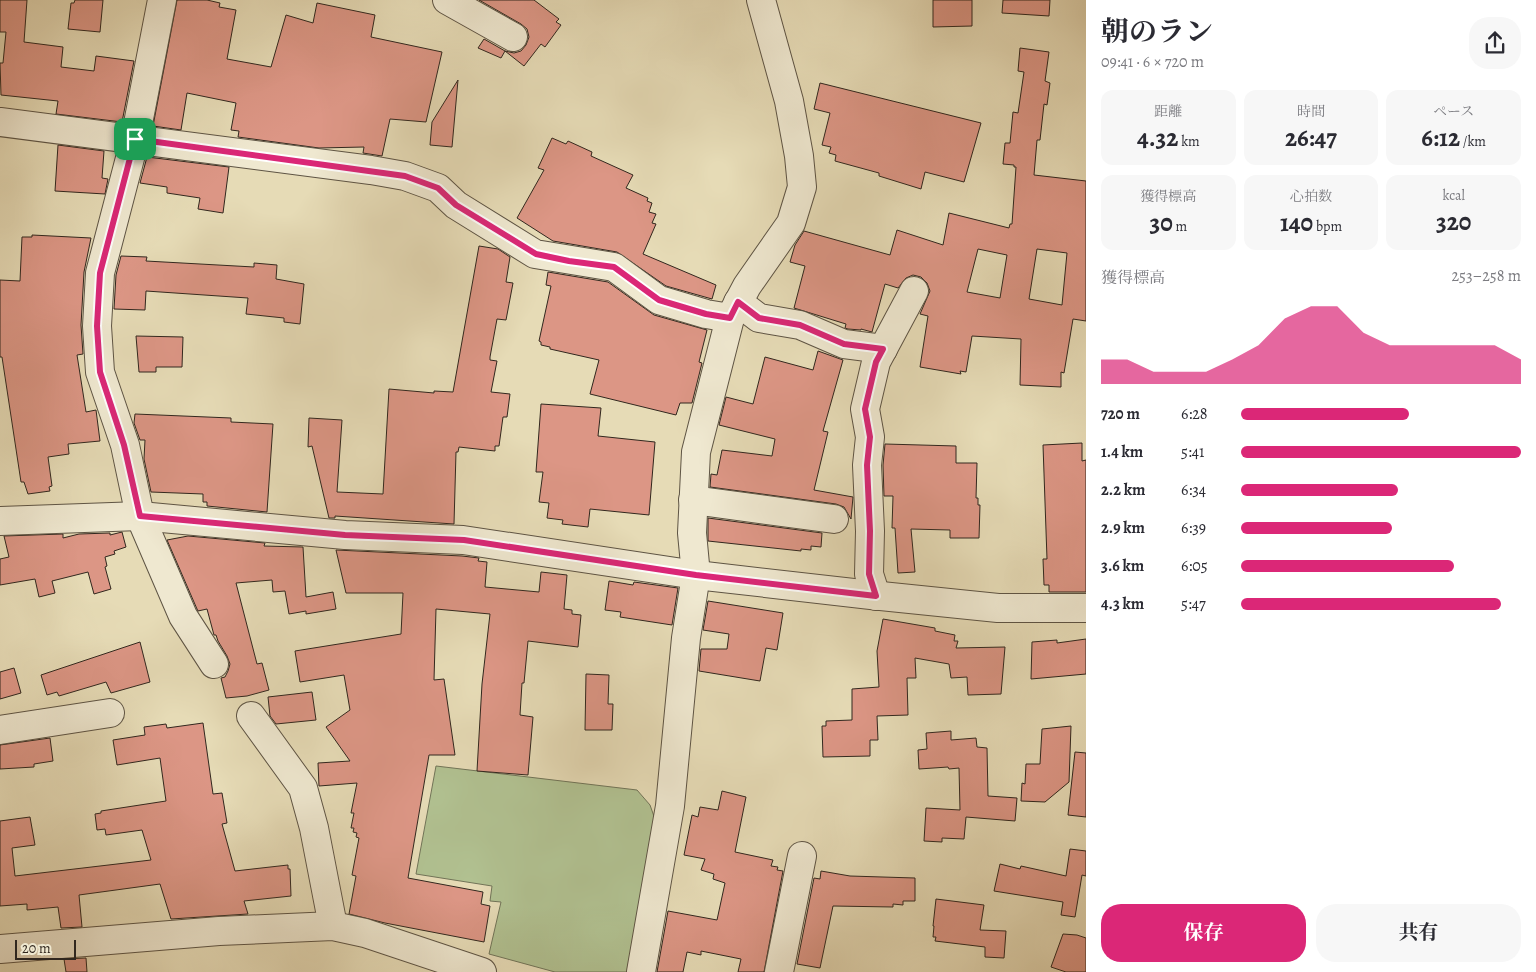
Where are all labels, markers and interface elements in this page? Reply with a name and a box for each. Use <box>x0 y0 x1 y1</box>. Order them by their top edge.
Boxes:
text: 朝のラン <box>1101 13 1213 51</box>
button: share <box>1469 17 1521 69</box>
text: 09:41 · 6 × 720 m <box>1101 51 1204 73</box>
text: 距離 <box>1154 102 1182 121</box>
text: 時間 <box>1297 102 1325 121</box>
text: ペース <box>1433 102 1474 121</box>
pin <box>114 118 156 160</box>
text: 4.32 <box>1137 121 1178 155</box>
text: 26:47 <box>1285 121 1337 155</box>
text: 6:12 <box>1421 121 1460 155</box>
icon: arrive <box>121 125 149 153</box>
text: km <box>1178 132 1200 151</box>
text: /km <box>1460 132 1486 151</box>
text: kcal <box>1442 186 1465 205</box>
text: 獲得標高 <box>1140 187 1196 206</box>
text: 心拍数 <box>1290 187 1332 206</box>
text: 320 <box>1436 205 1471 239</box>
text: 30 <box>1149 206 1173 240</box>
text: 140 <box>1280 206 1313 240</box>
text: m <box>1173 217 1187 236</box>
text: bpm <box>1313 217 1342 236</box>
text: 253–258 m <box>1451 265 1521 287</box>
text: 獲得標高 <box>1101 267 1165 289</box>
text: 720 m <box>1101 403 1140 425</box>
text: 6:28 <box>1181 403 1208 425</box>
text: 1.4 km <box>1101 441 1143 463</box>
text: 5:41 <box>1181 441 1204 463</box>
text: 2.2 km <box>1101 479 1145 501</box>
text: 6:34 <box>1181 479 1206 501</box>
text: 2.9 km <box>1101 517 1145 539</box>
text: 6:39 <box>1181 517 1206 539</box>
text: 3.6 km <box>1101 555 1144 577</box>
text: 6:05 <box>1181 555 1208 577</box>
text: 4.3 km <box>1101 593 1144 615</box>
text: 5:47 <box>1181 593 1206 615</box>
button: 保存 <box>1101 904 1306 962</box>
button: 共有 <box>1316 904 1521 962</box>
scale bar <box>15 937 76 960</box>
text: 20 m <box>22 939 51 958</box>

